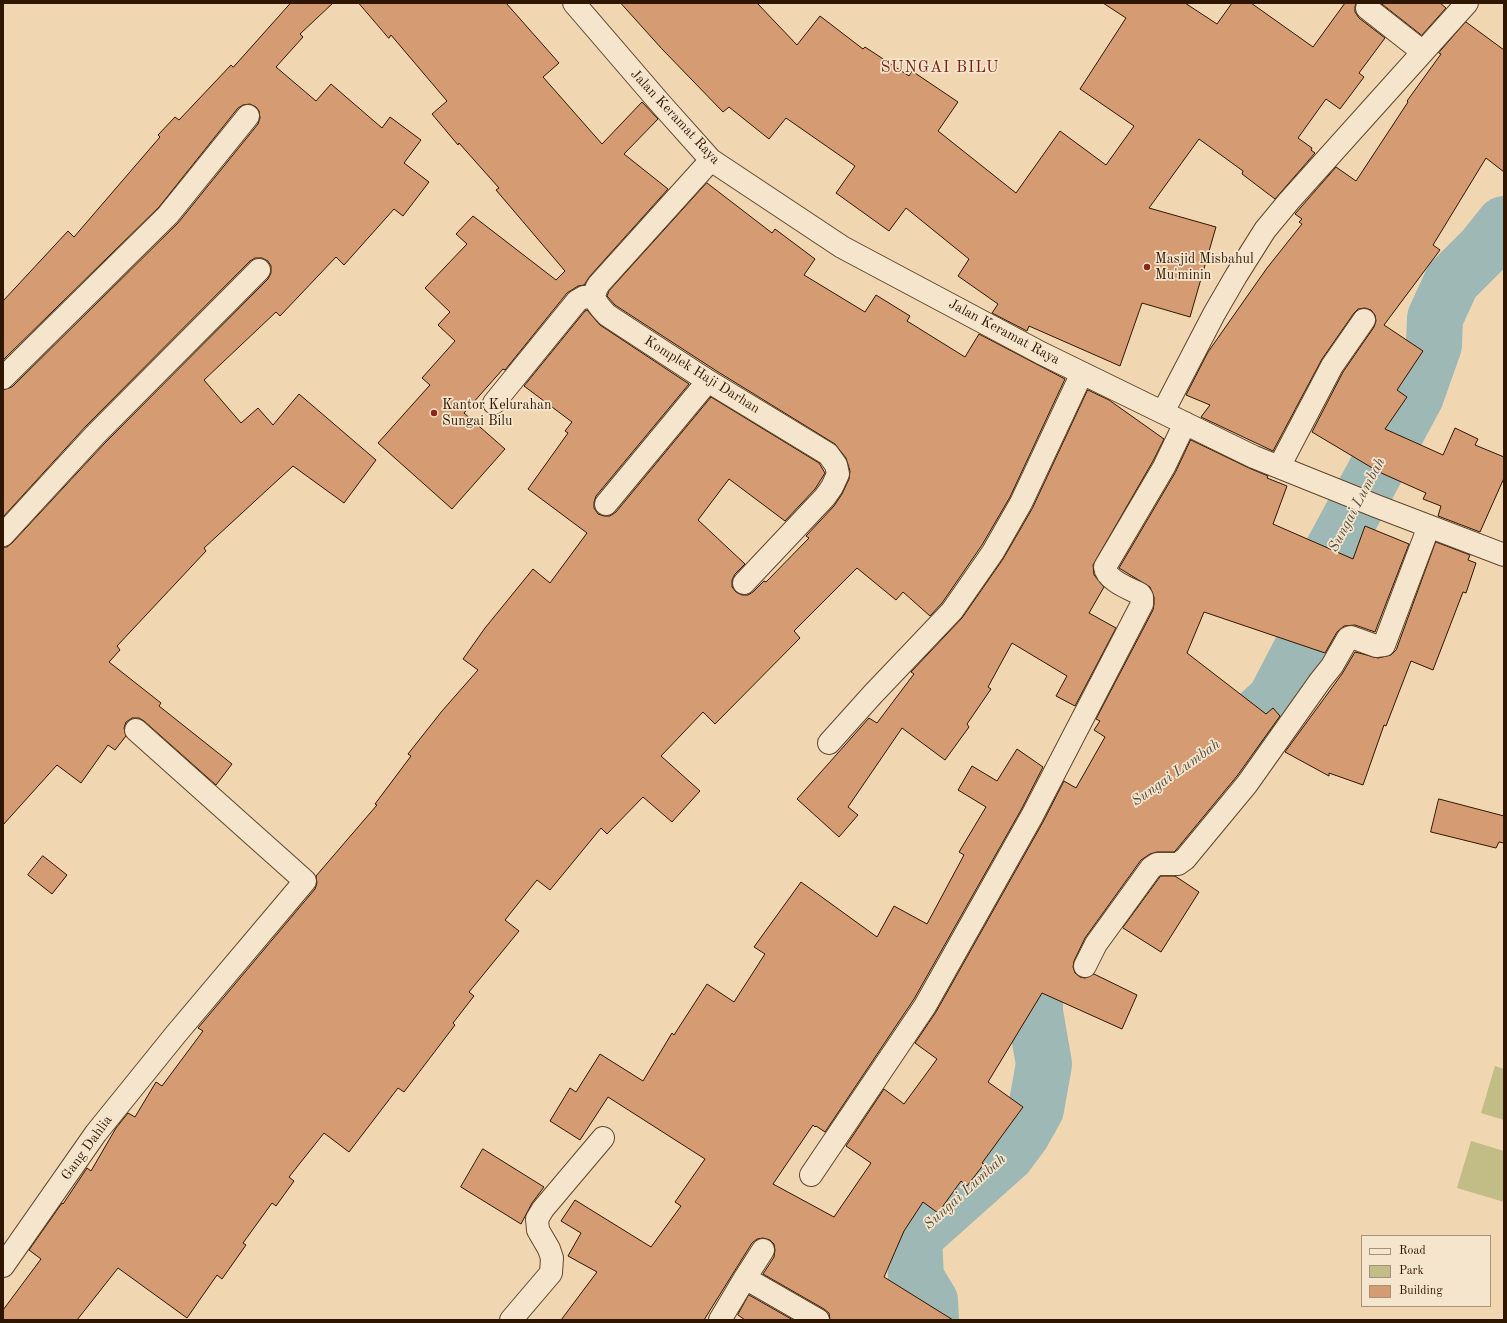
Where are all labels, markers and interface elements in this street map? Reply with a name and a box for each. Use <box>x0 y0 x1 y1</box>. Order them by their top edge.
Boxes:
district label: SUNGAI BILU <box>881 58 999 78</box>
street label: Jalan Keramat Raya <box>627 66 723 168</box>
place label: Masjid Misbahul Mu'minin <box>1155 251 1254 284</box>
marker: Masjid Misbahul Mu'minin <box>1142 262 1152 272</box>
street label: Jalan Keramat Raya <box>945 296 1063 368</box>
street label: Komplek Haji Darhan <box>641 333 763 417</box>
place label: Kantor Kelurahan Sungai Bilu <box>442 397 552 430</box>
marker: Kantor Kelurahan Sungai Bilu <box>429 408 439 418</box>
water label: Sungai Lumbah <box>1324 455 1390 555</box>
water label: Sungai Lumbah <box>1128 736 1224 810</box>
street label: Gang Dahlia <box>58 1112 116 1184</box>
water label: Sungai Lumbah <box>920 1150 1010 1234</box>
legend <box>1361 1235 1491 1307</box>
text: Road <box>1399 1245 1426 1257</box>
text: Park <box>1399 1265 1424 1277</box>
text: Building <box>1399 1285 1443 1297</box>

